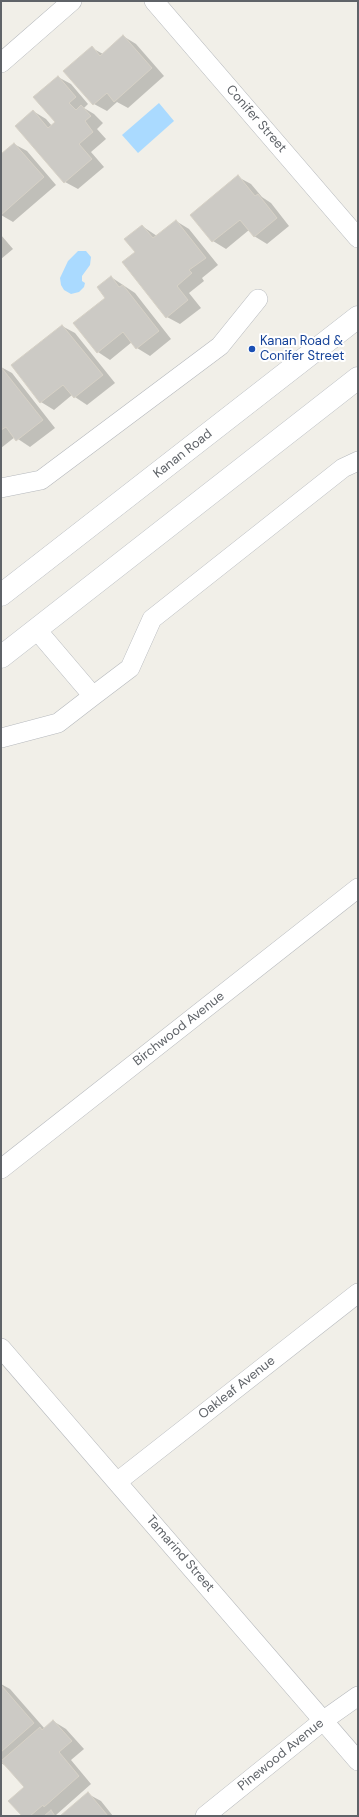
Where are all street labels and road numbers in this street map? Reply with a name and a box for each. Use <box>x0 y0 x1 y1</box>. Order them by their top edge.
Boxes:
street label: Conifer Street <box>222 82 290 156</box>
street label: Kanan Road <box>151 426 215 482</box>
street label: Birchwood Avenue <box>130 989 228 1069</box>
street label: Oakleaf Avenue <box>196 1353 278 1423</box>
street label: Tamarind Street <box>143 1513 217 1595</box>
street label: Pinewood Avenue <box>235 1716 327 1794</box>

